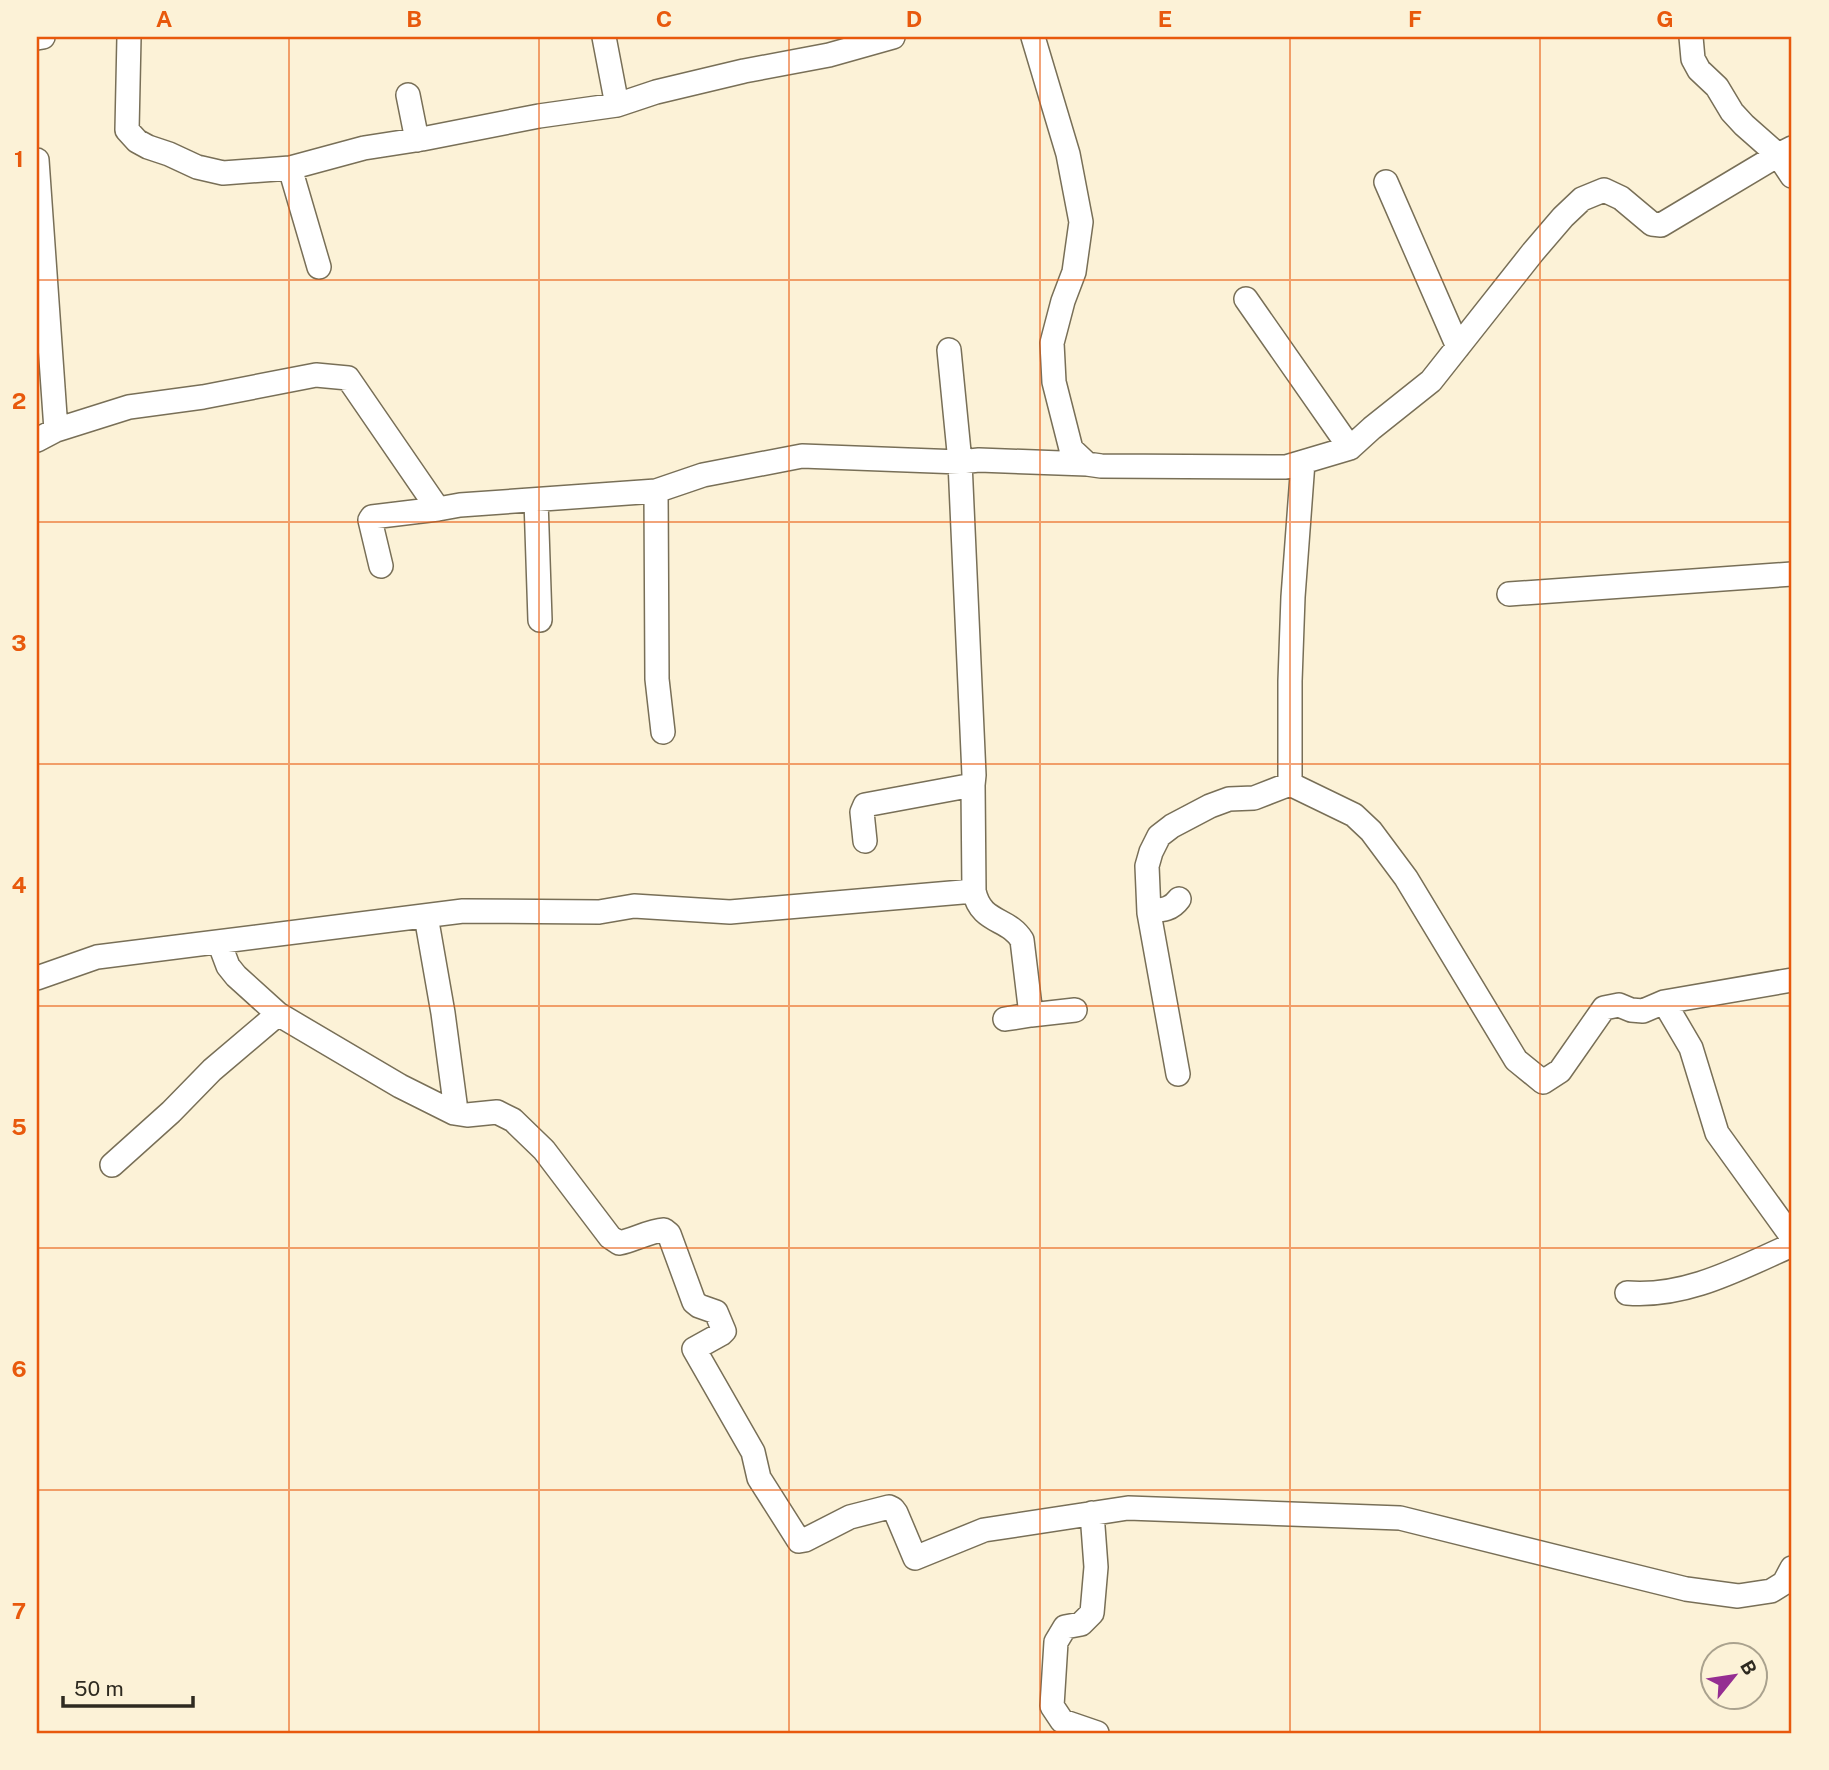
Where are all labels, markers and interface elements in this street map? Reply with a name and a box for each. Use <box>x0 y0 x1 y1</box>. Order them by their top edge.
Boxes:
text: A <box>156 5 173 32</box>
text: B <box>406 5 422 32</box>
text: C <box>656 5 672 32</box>
text: D <box>906 5 922 32</box>
text: E <box>1158 5 1172 32</box>
text: F <box>1408 5 1422 32</box>
text: G <box>1656 5 1674 32</box>
text: 1 <box>14 145 24 172</box>
text: 2 <box>12 387 26 414</box>
text: 3 <box>11 629 27 656</box>
text: 4 <box>11 871 27 898</box>
text: 5 <box>11 1113 27 1140</box>
text: 6 <box>11 1355 27 1382</box>
text: 7 <box>12 1597 26 1624</box>
north arrow <box>1700 1640 1770 1710</box>
text: B <box>1736 1656 1762 1679</box>
scale bar <box>63 1665 192 1709</box>
text: 50 m <box>74 1676 124 1701</box>

